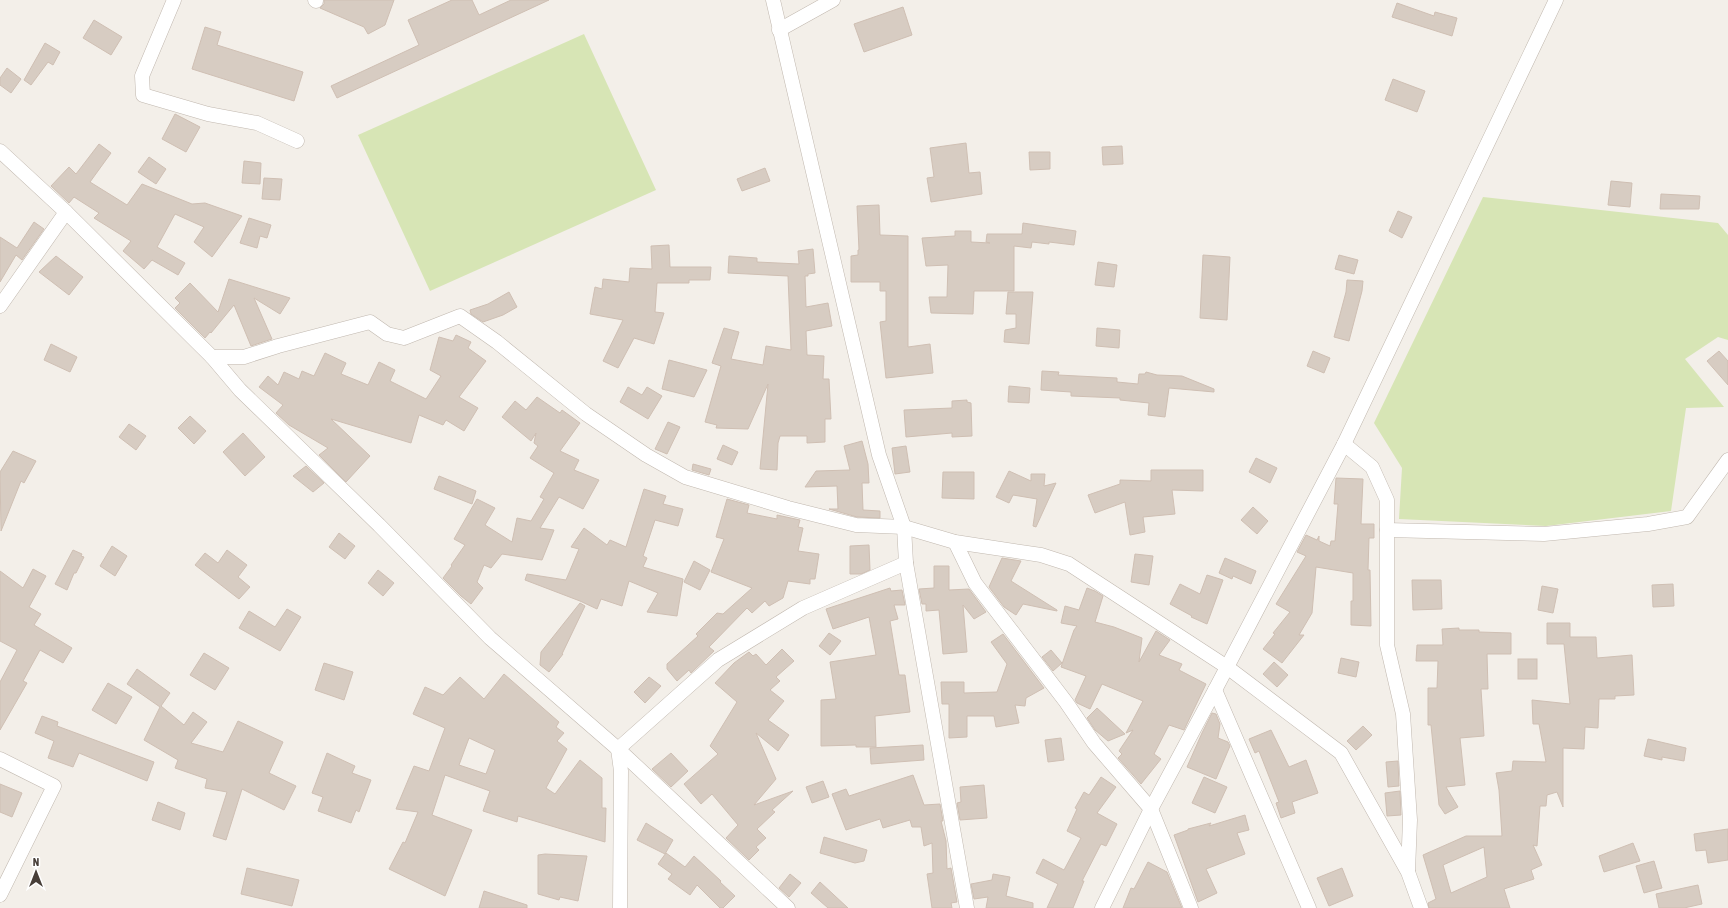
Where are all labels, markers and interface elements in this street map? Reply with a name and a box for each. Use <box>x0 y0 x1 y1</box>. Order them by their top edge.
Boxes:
north arrow <box>16 852 56 892</box>
text: N <box>33 856 39 868</box>

